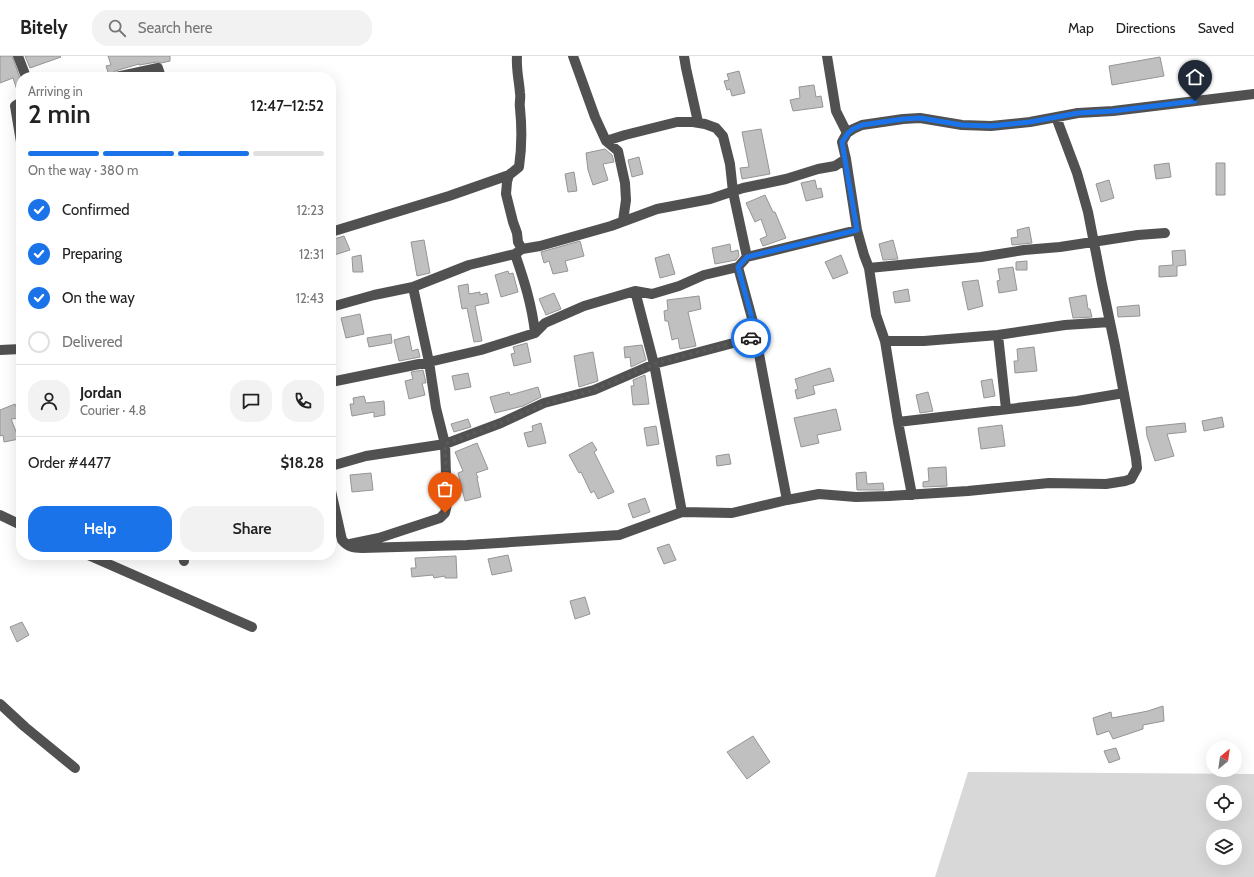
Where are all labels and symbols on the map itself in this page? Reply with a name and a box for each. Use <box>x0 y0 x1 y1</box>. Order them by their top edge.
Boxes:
pin <box>1178 60 1212 101</box>
courier <box>731 318 771 358</box>
pin <box>428 472 462 513</box>
north arrow <box>1206 741 1242 777</box>

